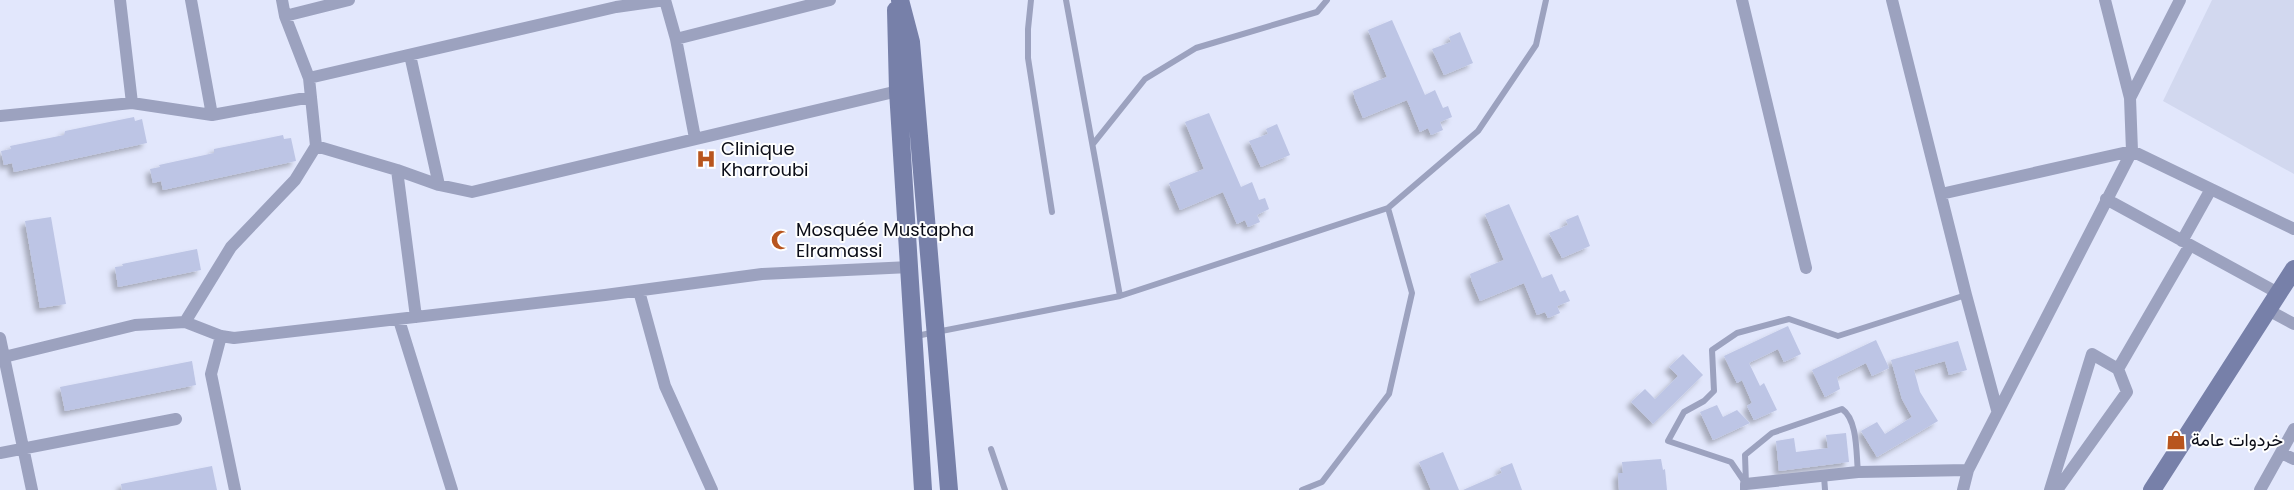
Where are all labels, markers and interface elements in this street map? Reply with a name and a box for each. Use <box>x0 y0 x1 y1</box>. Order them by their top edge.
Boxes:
place label: Clinique Kharroubi <box>721 136 809 182</box>
hospital icon: Clinique Kharroubi <box>695 148 717 170</box>
place label: Mosquée Mustapha Elramassi <box>796 217 974 263</box>
mosque icon: Mosquée Mustapha Elramassi <box>770 229 792 251</box>
place label: خردوات عامة <box>2191 427 2283 452</box>
shop icon: خردوات عامة <box>2165 429 2187 451</box>

